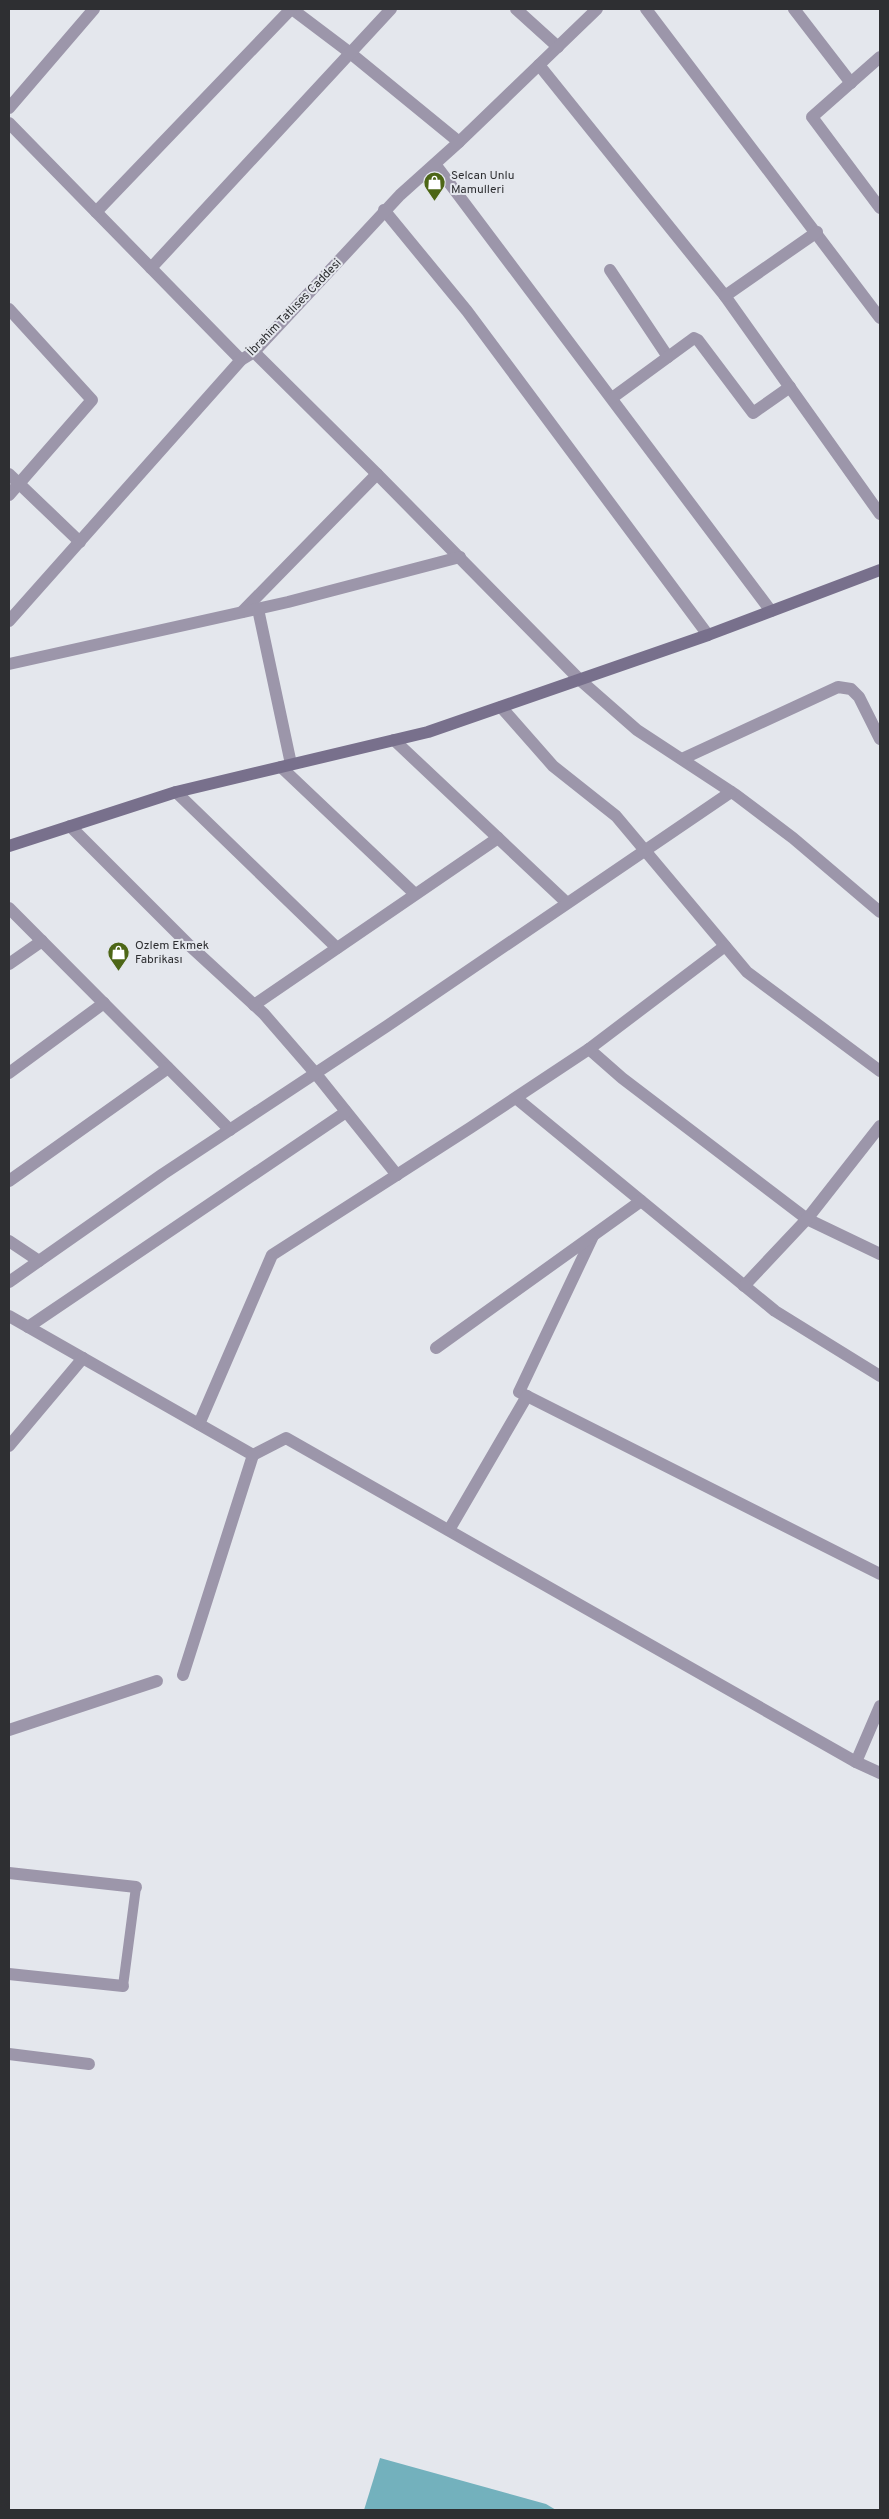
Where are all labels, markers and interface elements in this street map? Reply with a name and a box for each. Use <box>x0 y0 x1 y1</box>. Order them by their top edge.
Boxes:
place label: Selcan Unlu Mamulleri <box>451 168 514 198</box>
shop icon: Selcan Unlu Mamulleri <box>423 170 447 201</box>
street label: İbrahim Tatlıses Caddesi <box>244 256 345 360</box>
place label: Ozlem Ekmek Fabrikası <box>135 938 209 968</box>
shop icon: Ozlem Ekmek Fabrikası <box>107 940 131 971</box>

